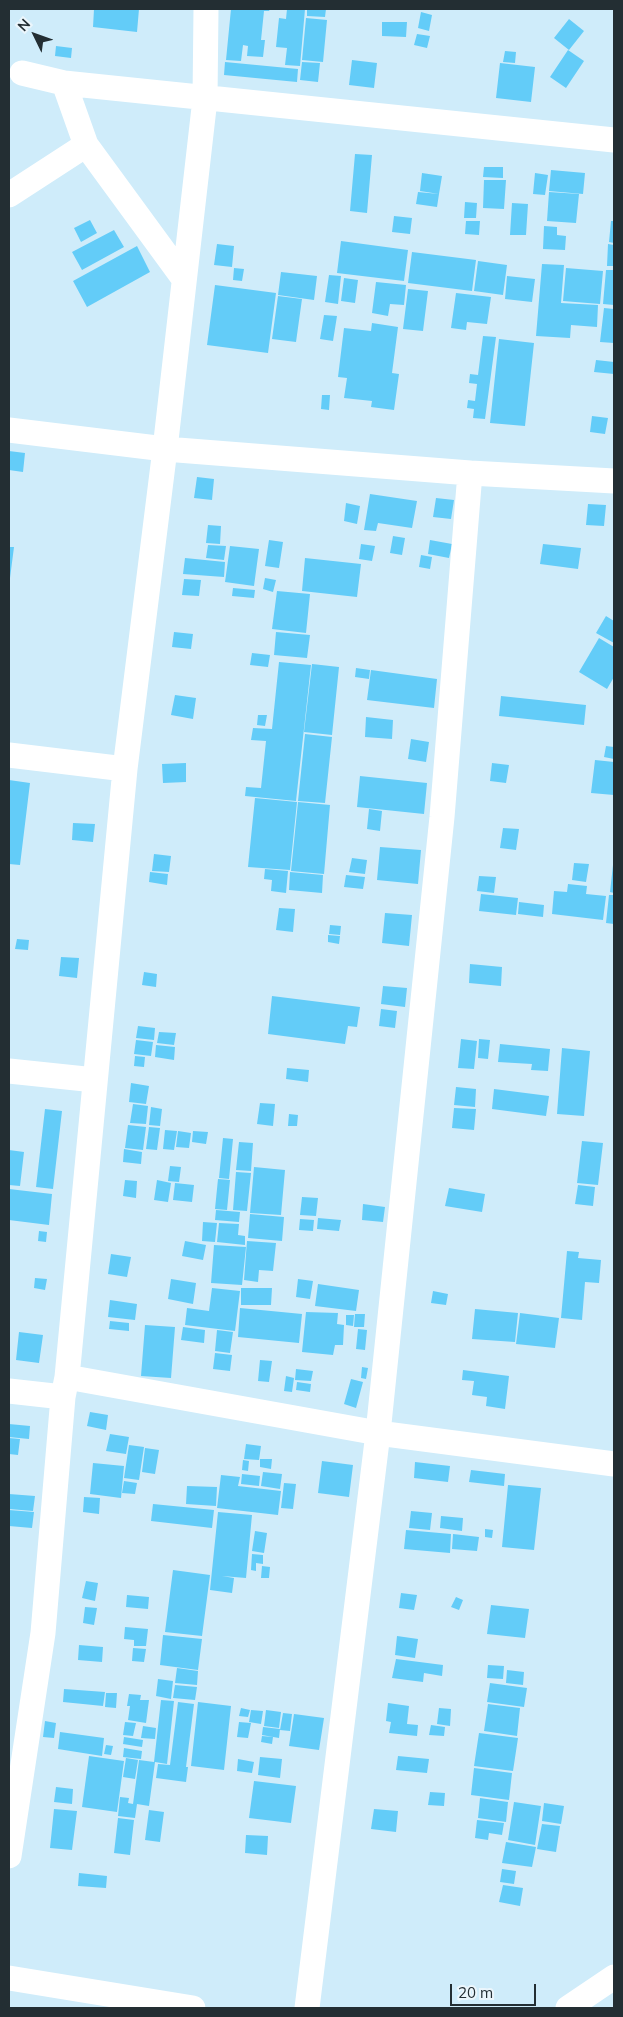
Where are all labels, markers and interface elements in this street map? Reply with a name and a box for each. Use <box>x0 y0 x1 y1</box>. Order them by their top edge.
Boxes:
north arrow <box>10 10 60 60</box>
text: N <box>14 15 34 35</box>
scale bar <box>453 1974 539 2006</box>
text: 20 m <box>458 1983 493 2002</box>

